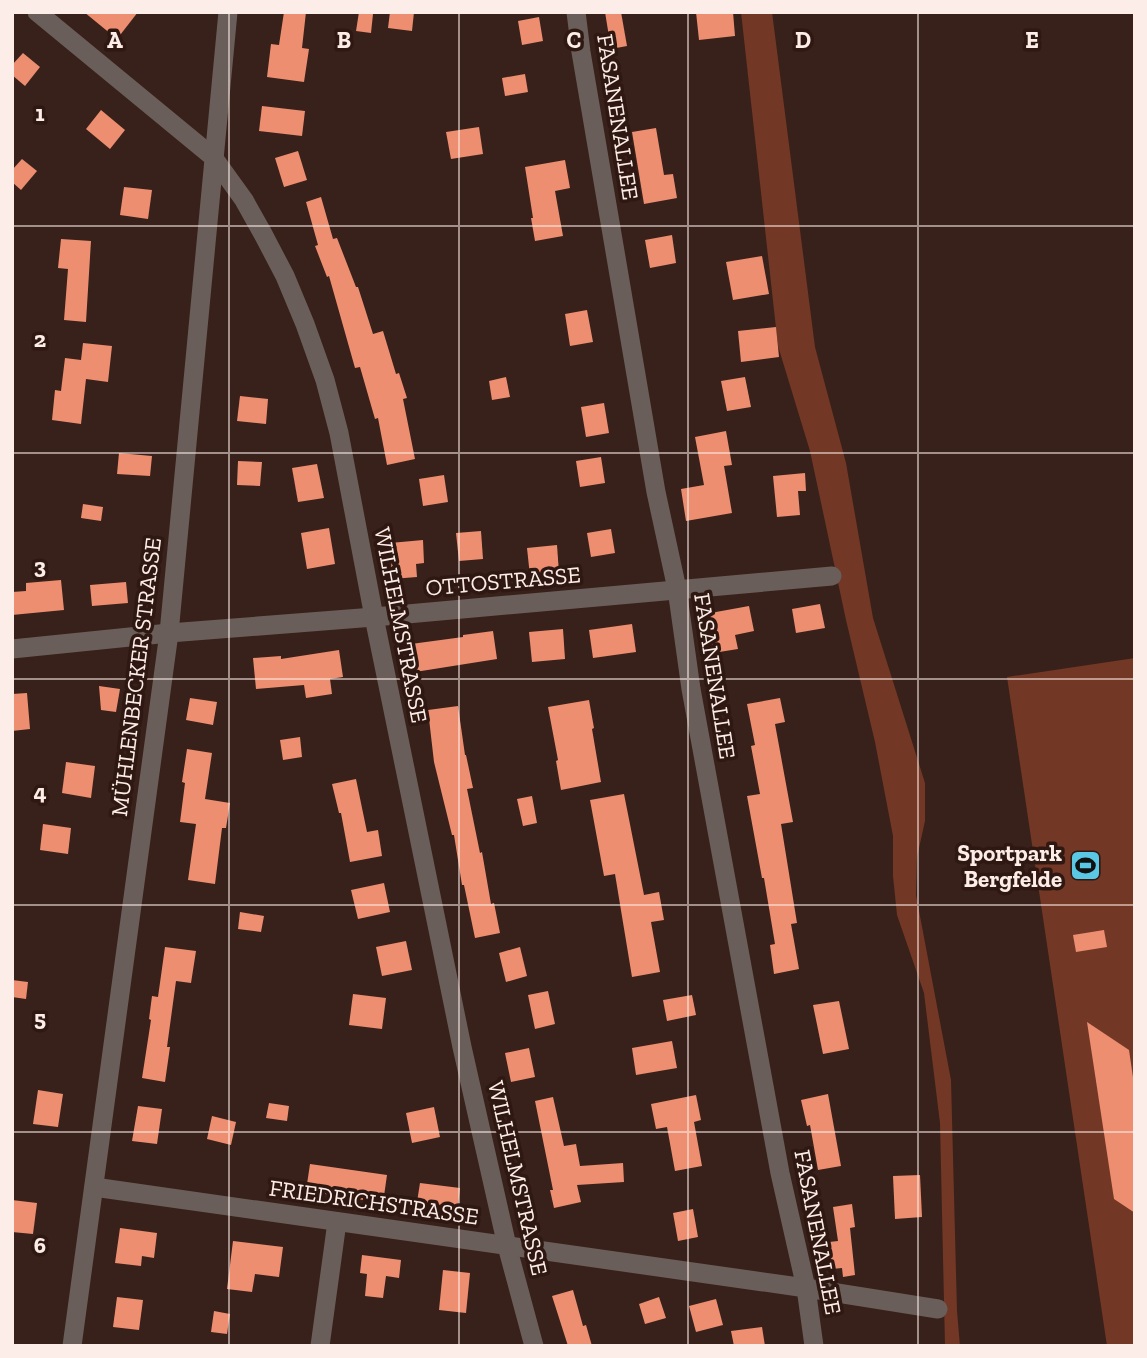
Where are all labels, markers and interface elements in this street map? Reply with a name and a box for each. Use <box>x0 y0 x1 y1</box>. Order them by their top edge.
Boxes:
text: A <box>107 26 123 54</box>
text: B <box>337 26 351 54</box>
text: C <box>567 26 581 54</box>
text: D <box>795 26 811 54</box>
text: E <box>1025 26 1039 54</box>
street label: FASANENALLEE <box>591 32 645 202</box>
text: 1 <box>35 99 45 127</box>
text: 2 <box>34 325 46 353</box>
street label: WILHELMSTRASSE <box>368 525 434 725</box>
street label: MÜHLENBECKER STRASSE <box>105 536 167 818</box>
text: 3 <box>34 552 46 580</box>
street label: OTTOSTRASSE <box>424 560 582 602</box>
street label: FASANENALLEE <box>688 591 742 761</box>
text: 4 <box>33 778 47 806</box>
place label: Sportpark Bergfelde <box>957 839 1062 893</box>
sports icon: Sportpark Bergfelde <box>1068 849 1102 883</box>
text: 5 <box>34 1004 46 1032</box>
street label: WILHELMSTRASSE <box>482 1078 554 1278</box>
street label: FASANENALLEE <box>788 1147 848 1317</box>
street label: FRIEDRICHSTRASSE <box>268 1173 480 1231</box>
text: 6 <box>34 1231 46 1259</box>

